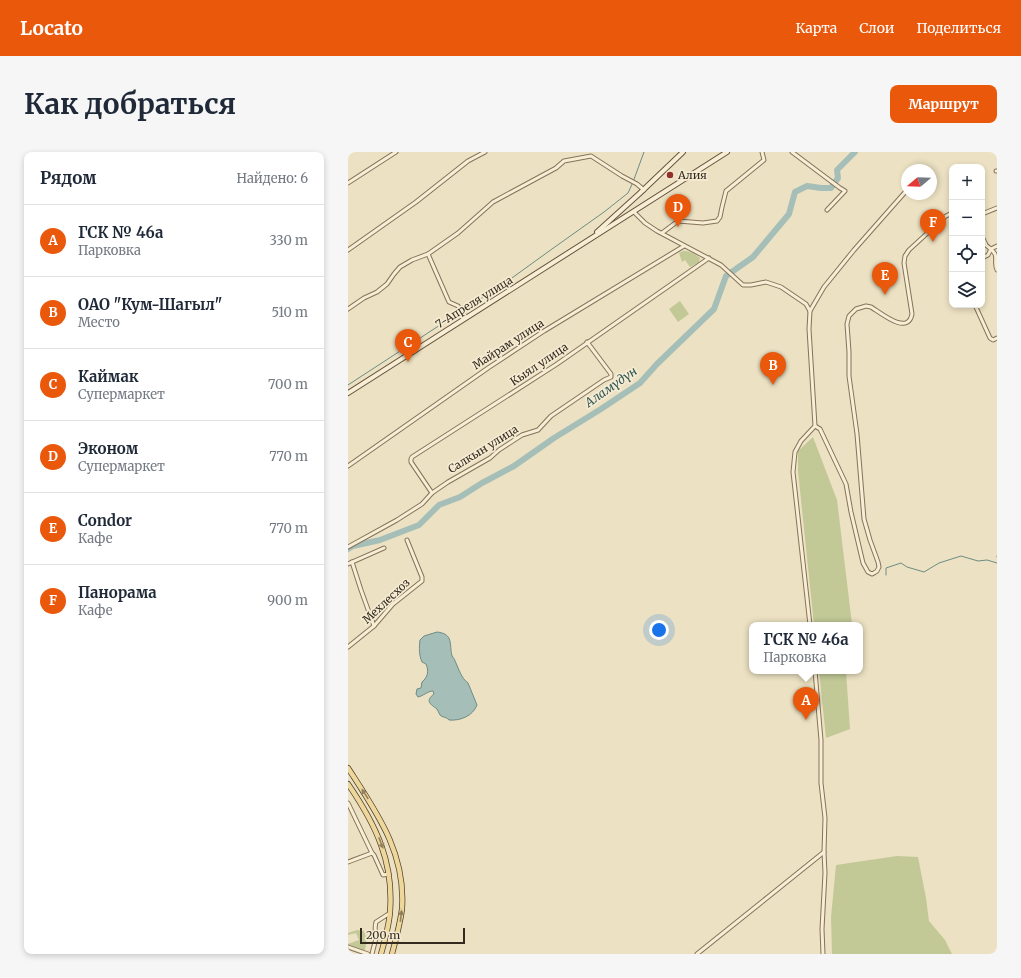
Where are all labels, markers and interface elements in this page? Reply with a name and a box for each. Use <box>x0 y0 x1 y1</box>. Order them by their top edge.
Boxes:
text: Locato <box>20 16 83 40</box>
text: Карта <box>795 19 837 37</box>
text: Слои <box>859 19 894 37</box>
text: Поделиться <box>916 19 1001 37</box>
button: Маршрут <box>890 85 997 123</box>
text: Как добраться <box>24 86 236 122</box>
north arrow <box>901 164 937 200</box>
map controls <box>949 164 985 308</box>
button: + <box>949 164 985 200</box>
text: Рядом <box>40 167 96 189</box>
place label: Алия <box>677 168 707 182</box>
text: Найдено: 6 <box>237 170 308 187</box>
marker: Алия <box>665 170 675 180</box>
pin: D <box>665 194 691 227</box>
button: − <box>949 200 985 236</box>
pin: F <box>920 209 946 242</box>
text: ГСК № 46а <box>78 223 163 242</box>
text: A <box>48 232 58 249</box>
text: 330 m <box>269 232 308 249</box>
button: locate <box>949 236 985 272</box>
text: Парковка <box>78 242 141 259</box>
pin: E <box>872 262 898 295</box>
button: layers <box>949 272 985 308</box>
street label: 7-Апреля улица <box>433 273 515 331</box>
text: ОАО "Кум-Шагыл" <box>78 295 222 314</box>
text: B <box>48 304 58 321</box>
text: 510 m <box>271 304 308 321</box>
text: Место <box>78 314 120 331</box>
street label: Майрам улица <box>470 316 546 372</box>
pin: C <box>395 329 421 362</box>
street label: Кыял улица <box>507 340 571 388</box>
pin: B <box>760 352 786 385</box>
water label: Аламүдүн <box>581 363 640 411</box>
text: Каймак <box>78 367 139 386</box>
text: C <box>49 376 57 393</box>
text: 700 m <box>268 376 308 393</box>
text: Супермаркет <box>78 386 165 403</box>
street label: Салкын улица <box>445 422 521 476</box>
text: Эконом <box>78 439 138 458</box>
text: D <box>48 448 58 465</box>
text: 770 m <box>269 448 308 465</box>
text: Супермаркет <box>78 458 165 475</box>
text: Condor <box>78 511 132 530</box>
text: E <box>49 520 57 537</box>
text: 770 m <box>269 520 308 537</box>
text: Кафе <box>78 530 112 547</box>
street label: Мехлесхоз <box>359 575 413 626</box>
text: Панорама <box>78 583 157 602</box>
text: F <box>49 592 57 609</box>
text: 900 m <box>267 592 308 609</box>
text: Кафе <box>78 602 112 619</box>
your location <box>649 620 669 640</box>
popup <box>749 622 863 674</box>
text: ГСК № 46а <box>763 630 849 649</box>
text: Парковка <box>763 649 826 666</box>
pin: A <box>793 687 819 720</box>
one-way arrow <box>361 789 369 799</box>
one-way arrow <box>378 837 384 849</box>
one-way arrow <box>398 910 404 922</box>
scale bar <box>360 926 465 945</box>
text: 200 m <box>366 928 400 942</box>

